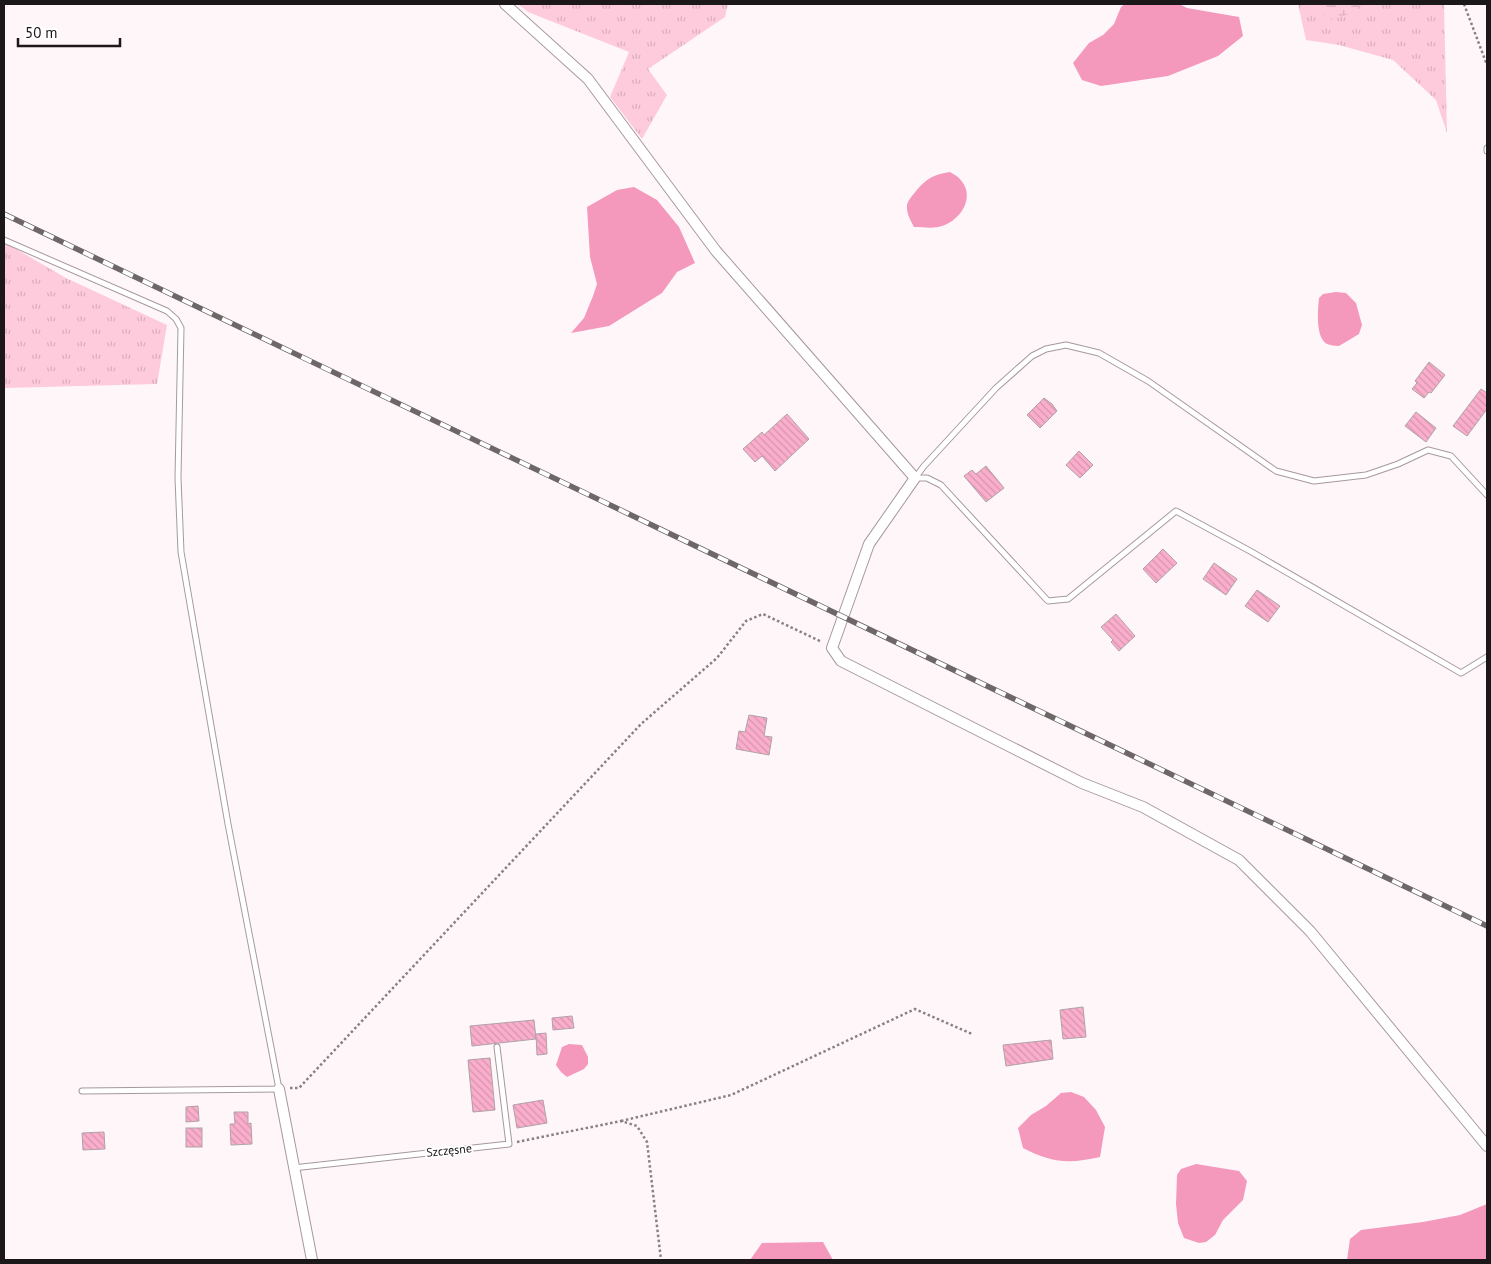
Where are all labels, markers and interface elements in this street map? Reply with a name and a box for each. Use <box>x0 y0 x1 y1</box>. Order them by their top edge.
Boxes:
scale bar <box>18 15 120 47</box>
text: 50 m <box>25 23 58 42</box>
street label: Szczęsne <box>425 1140 473 1160</box>

